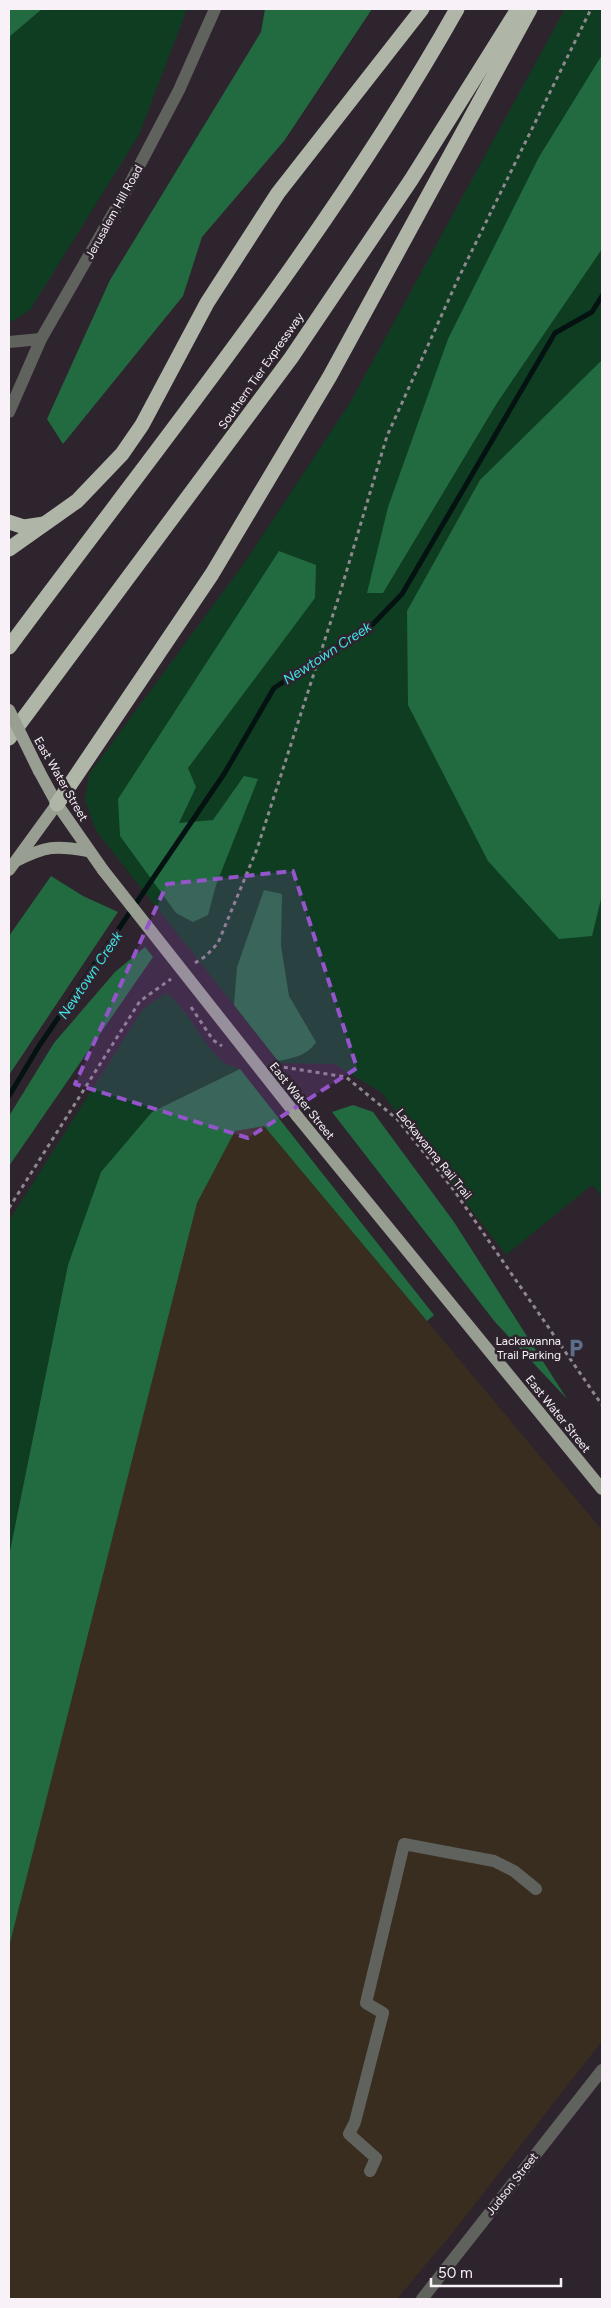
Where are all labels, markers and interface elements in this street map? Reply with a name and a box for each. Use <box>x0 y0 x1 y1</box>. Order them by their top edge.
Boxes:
street label: Jerusalem Hill Road <box>82 163 146 261</box>
street label: Southern Tier Expressway <box>215 310 307 432</box>
water label: Newtown Creek <box>280 618 376 688</box>
street label: East Water Street <box>31 734 91 824</box>
water label: Newtown Creek <box>55 927 127 1022</box>
street label: East Water Street <box>267 1060 338 1143</box>
street label: Lackawanna Rail Trail <box>393 1106 475 1202</box>
place label: Lackawanna Trail Parking <box>496 1334 561 1362</box>
parking icon: Lackawanna Trail Parking <box>565 1337 587 1359</box>
street label: East Water Street <box>523 1373 594 1456</box>
street label: Judson Street <box>483 2149 541 2218</box>
scale bar <box>431 2256 561 2288</box>
text: 50 m <box>438 2264 473 2282</box>

